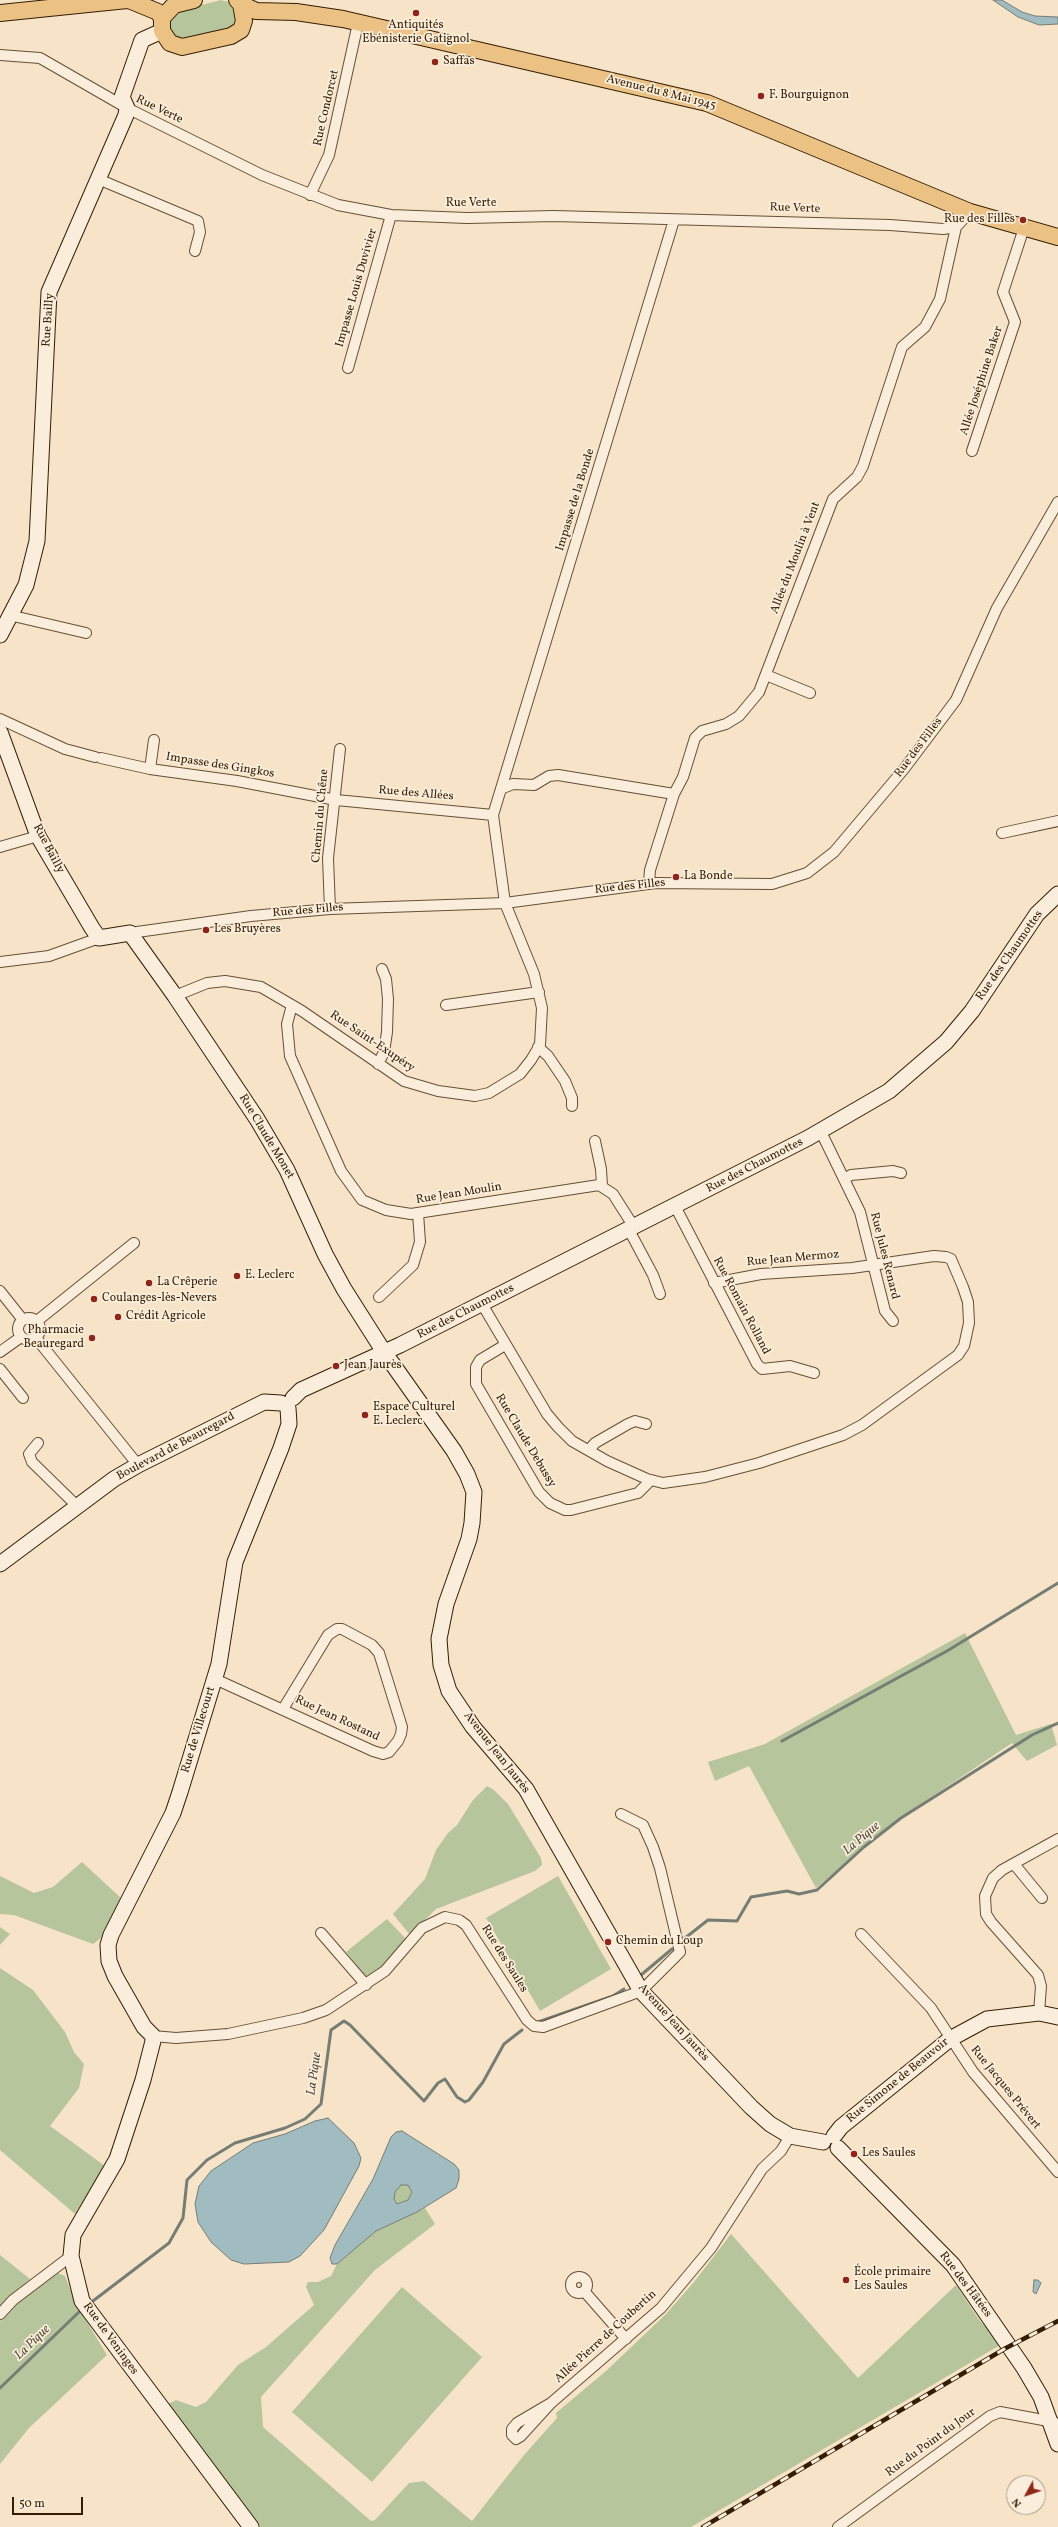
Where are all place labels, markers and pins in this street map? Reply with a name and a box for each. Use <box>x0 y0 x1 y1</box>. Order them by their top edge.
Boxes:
marker: Antiquités Ebénisterie Gatignol <box>411 8 421 18</box>
place label: Antiquités Ebénisterie Gatignol <box>362 19 470 47</box>
place label: Saffas <box>443 55 475 69</box>
marker: Saffas <box>430 57 440 67</box>
place label: F. Bourguignon <box>769 89 849 103</box>
marker: F. Bourguignon <box>756 91 766 101</box>
place label: Rue des Filles <box>944 213 1015 227</box>
marker: Rue des Filles <box>1018 215 1028 225</box>
place label: La Bonde <box>684 870 733 884</box>
marker: La Bonde <box>671 872 681 882</box>
place label: Les Bruyères <box>214 923 281 937</box>
marker: Les Bruyères <box>201 925 211 935</box>
place label: E. Leclerc <box>245 1269 295 1283</box>
marker: E. Leclerc <box>232 1271 242 1281</box>
place label: La Crêperie <box>157 1276 218 1290</box>
marker: La Crêperie <box>144 1278 154 1288</box>
place label: Coulanges-lès-Nevers <box>102 1292 217 1306</box>
marker: Coulanges-lès-Nevers <box>89 1294 99 1304</box>
place label: Crédit Agricole <box>126 1310 206 1324</box>
marker: Crédit Agricole <box>113 1312 123 1322</box>
place label: Pharmacie Beauregard <box>23 1324 84 1352</box>
marker: Pharmacie Beauregard <box>87 1333 97 1343</box>
place label: Jean Jaurès <box>344 1359 402 1373</box>
marker: Jean Jaurès <box>331 1361 341 1371</box>
place label: Espace Culturel E. Leclerc <box>373 1401 455 1429</box>
marker: Espace Culturel E. Leclerc <box>360 1410 370 1420</box>
place label: Chemin du Loup <box>616 1935 703 1949</box>
marker: Chemin du Loup <box>603 1937 613 1947</box>
place label: Les Saules <box>862 2147 916 2161</box>
marker: Les Saules <box>849 2149 859 2159</box>
place label: École primaire Les Saules <box>854 2266 931 2294</box>
marker: École primaire Les Saules <box>841 2275 851 2285</box>

